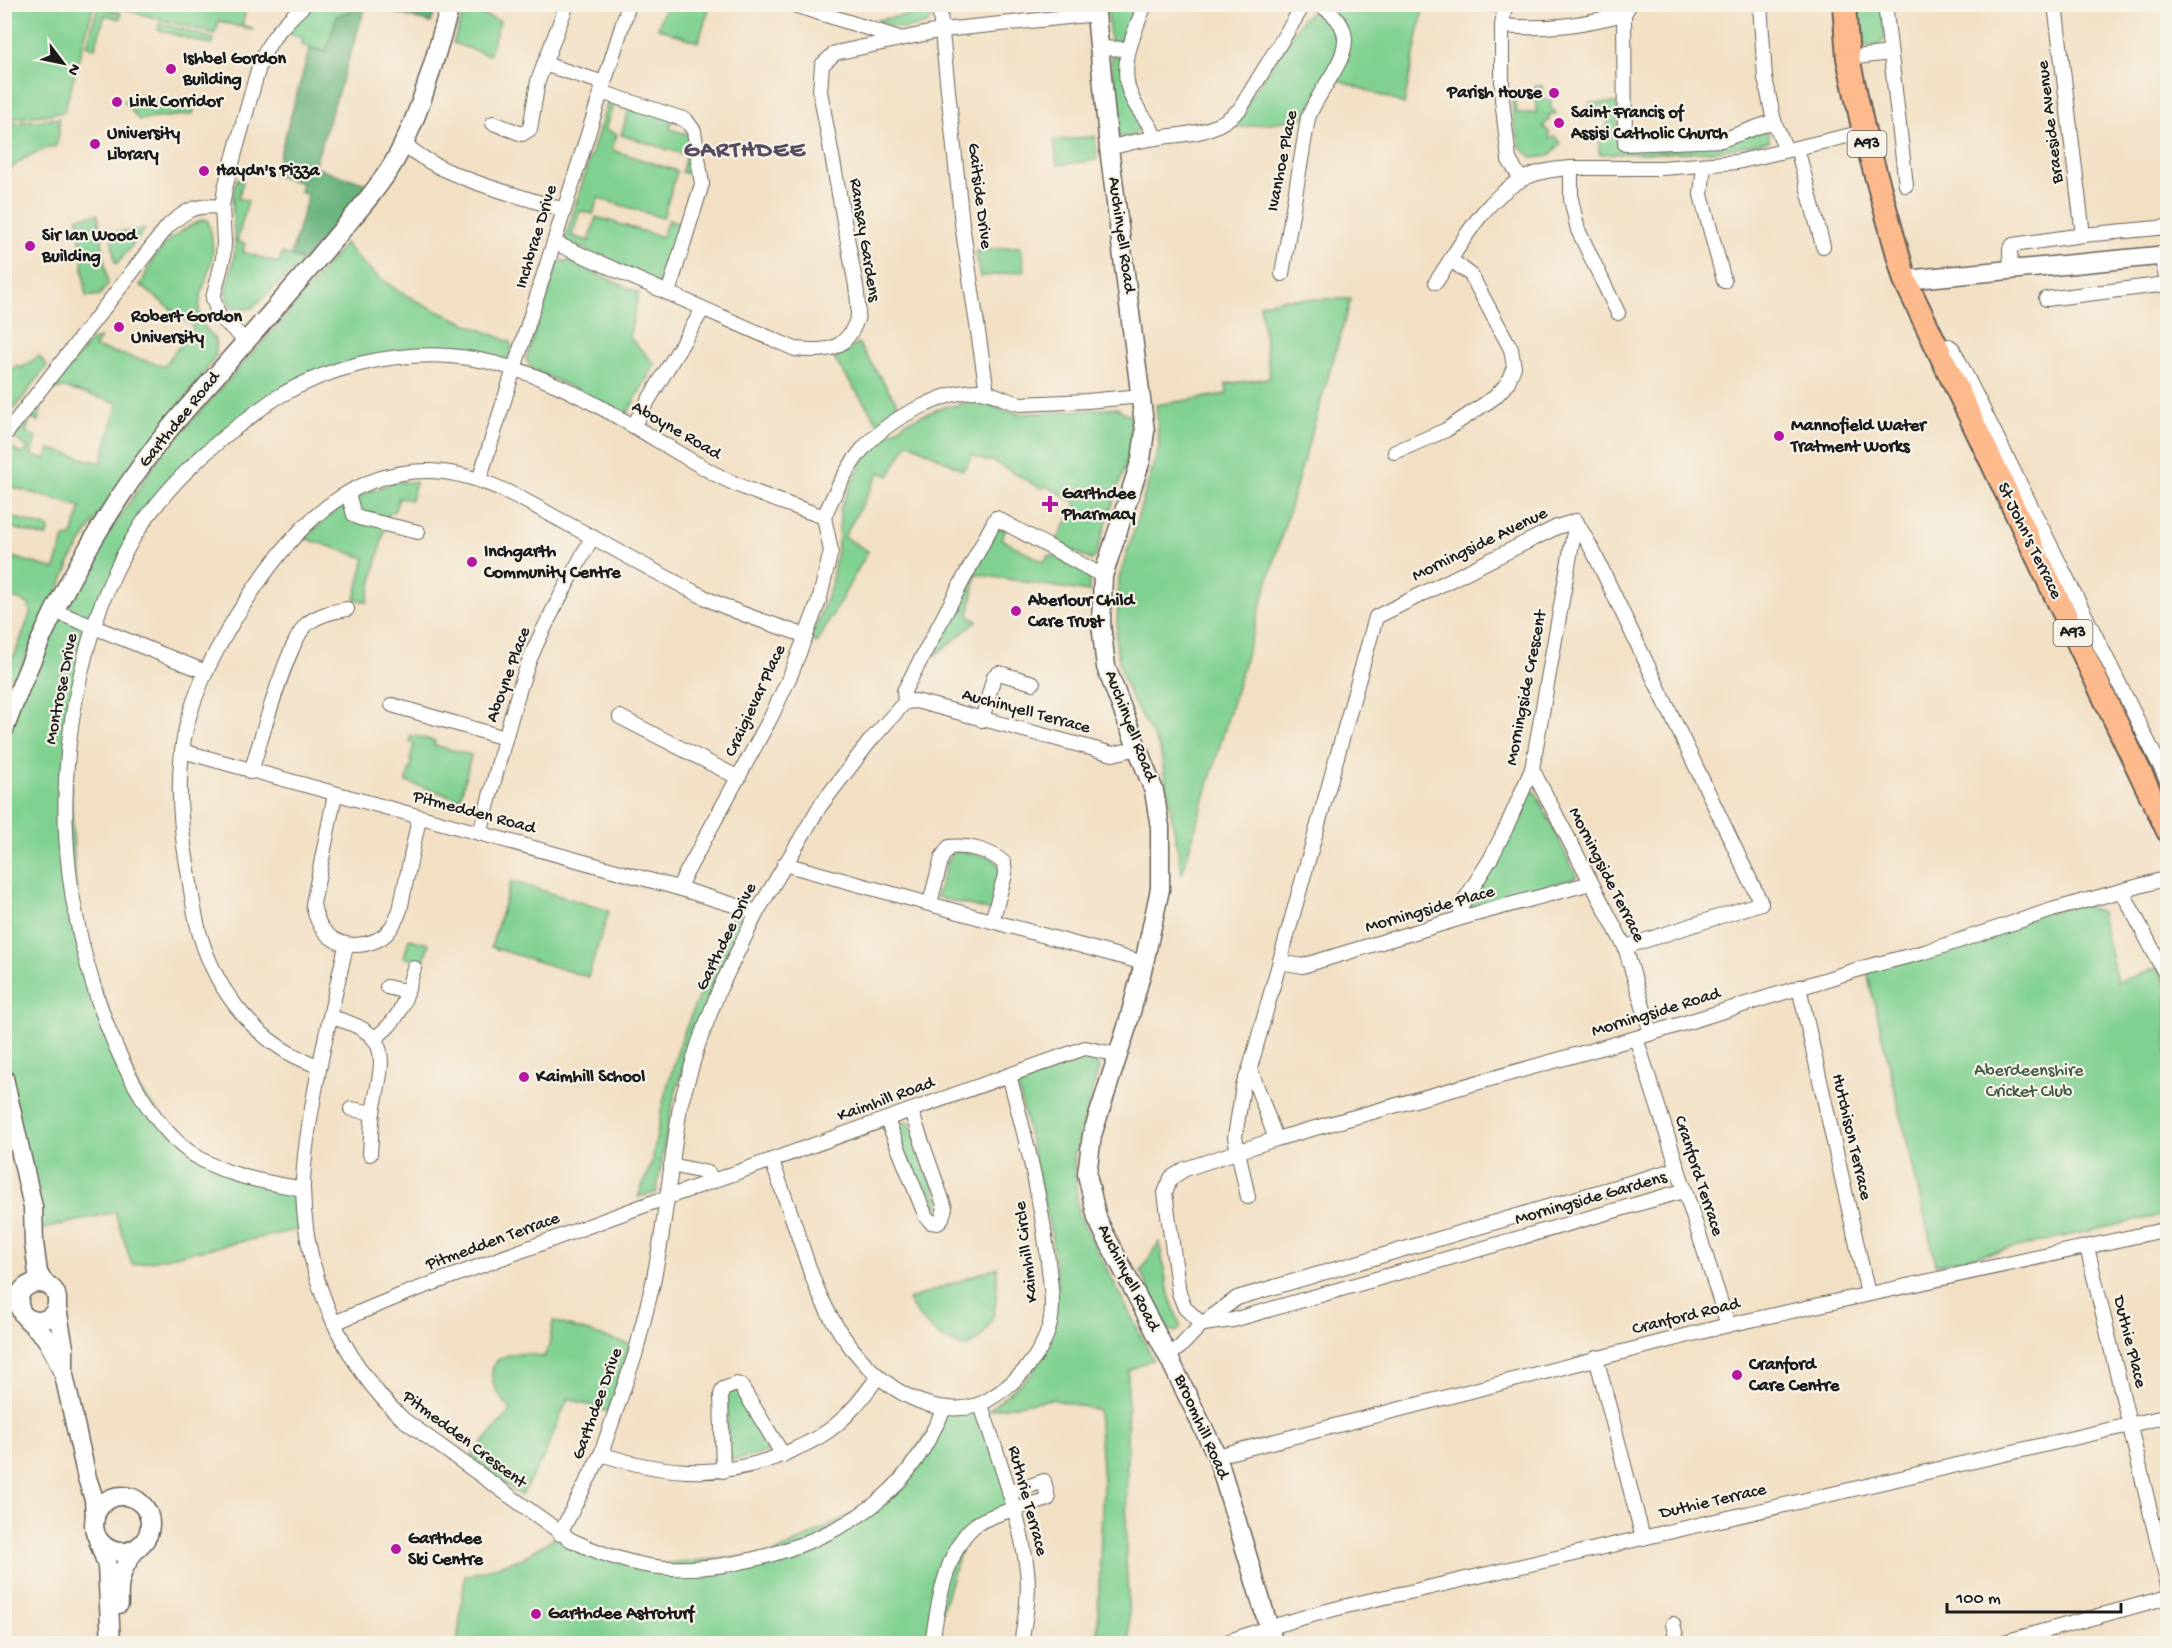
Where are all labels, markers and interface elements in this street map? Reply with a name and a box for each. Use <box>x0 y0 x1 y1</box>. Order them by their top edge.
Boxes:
north arrow <box>33 33 93 93</box>
place label: Ishbel Gordon Building <box>182 49 287 91</box>
street label: Braeside Avenue <box>2033 59 2069 186</box>
text: N <box>62 60 84 79</box>
marker: Ishbel Gordon Building <box>164 62 178 76</box>
place label: Parish House <box>1446 83 1543 104</box>
marker: Parish House <box>1547 86 1561 100</box>
place label: Link Corridor <box>129 92 225 113</box>
marker: Link Corridor <box>110 95 124 109</box>
place label: Saint Francis of Assisi Catholic Church <box>1570 103 1728 145</box>
street label: Ivanhoe Place <box>1263 108 1303 213</box>
marker: Saint Francis of Assisi Catholic Church <box>1552 116 1566 130</box>
place label: University Library <box>107 124 180 166</box>
road number: A93 <box>1848 131 1886 157</box>
marker: University Library <box>88 137 102 151</box>
district label: GARTHDEE <box>684 137 807 166</box>
street label: Gaitside Drive <box>962 142 996 251</box>
place label: Haydn's Pizza <box>216 161 320 182</box>
marker: Haydn's Pizza <box>197 164 211 178</box>
street label: Auchinyell Road <box>1102 176 1140 296</box>
street label: Ramsay Gardens <box>844 177 884 305</box>
street label: Inchbrae Drive <box>511 182 563 291</box>
place label: Sir Ian Wood Building <box>41 226 139 268</box>
marker: Sir Ian Wood Building <box>23 239 37 253</box>
place label: Robert Gordon University <box>130 307 243 349</box>
marker: Robert Gordon University <box>112 320 126 334</box>
street label: Garthdee Road <box>135 367 226 472</box>
street label: Aboyne Road <box>628 397 726 466</box>
place label: Mannofield Water Tratment Works <box>1789 416 1928 458</box>
marker: Mannofield Water Tratment Works <box>1772 429 1786 443</box>
street label: St John's Terrace <box>1992 479 2067 603</box>
place label: Garthdee Pharmacy <box>1061 484 1137 526</box>
marker: Garthdee Pharmacy <box>1043 497 1057 511</box>
street label: Morningside Avenue <box>1409 503 1552 587</box>
place label: Inchgarth Community Centre <box>483 542 621 584</box>
marker: Inchgarth Community Centre <box>465 555 479 569</box>
place label: Aberlour Child Care Trust <box>1027 591 1136 633</box>
marker: Aberlour Child Care Trust <box>1009 604 1023 618</box>
street label: Morningside Crescent <box>1502 607 1553 767</box>
road number: A93 <box>2054 620 2092 646</box>
street label: Aboyne Place <box>482 624 536 725</box>
street label: Montrose Drive <box>41 631 83 746</box>
street label: Craigievar Place <box>721 641 791 760</box>
street label: Auchinyell Road <box>1099 668 1161 786</box>
street label: Auchinyell Terrace <box>960 685 1093 739</box>
street label: Pitmedden Road <box>410 786 539 840</box>
street label: Morningside Terrace <box>1563 804 1649 947</box>
street label: Garthdee Drive <box>692 879 762 994</box>
street label: Morningside Place <box>1363 881 1498 938</box>
street label: Morningside Road <box>1589 983 1724 1043</box>
park label: Aberdeenshire Cricket Club <box>1974 1061 2084 1103</box>
place label: Kaimhill School <box>535 1067 645 1088</box>
marker: Kaimhill School <box>517 1070 531 1084</box>
street label: Kaimhill Road <box>835 1072 939 1127</box>
street label: Hutchison Terrace <box>1826 1072 1876 1203</box>
street label: Cranford Terrace <box>1669 1113 1728 1239</box>
street label: Morningside Gardens <box>1513 1167 1671 1231</box>
street label: Kaimhill Circle <box>1010 1200 1044 1304</box>
street label: Pitmedden Terrace <box>422 1208 563 1276</box>
street label: Auchinyell Road <box>1092 1221 1165 1336</box>
street label: Cranford Road <box>1630 1293 1743 1340</box>
street label: Duthie Place <box>2107 1293 2151 1391</box>
street label: Garthdee Drive <box>568 1345 628 1463</box>
place label: Cranford Care Centre <box>1748 1355 1840 1397</box>
marker: Cranford Care Centre <box>1730 1368 1744 1382</box>
street label: Broomhill Road <box>1168 1371 1234 1484</box>
street label: Pitmedden Crescent <box>397 1386 531 1494</box>
street label: Ruthrie Terrace <box>1002 1444 1052 1559</box>
street label: Duthie Terrace <box>1657 1479 1769 1525</box>
place label: Garthdee Ski Centre <box>408 1529 484 1571</box>
marker: Garthdee Ski Centre <box>389 1542 403 1556</box>
scale bar <box>1947 1576 2121 1614</box>
text: 100 m <box>1955 1589 2001 1610</box>
place label: Garthdee Astroturf <box>548 1604 696 1625</box>
marker: Garthdee Astroturf <box>529 1607 543 1621</box>

